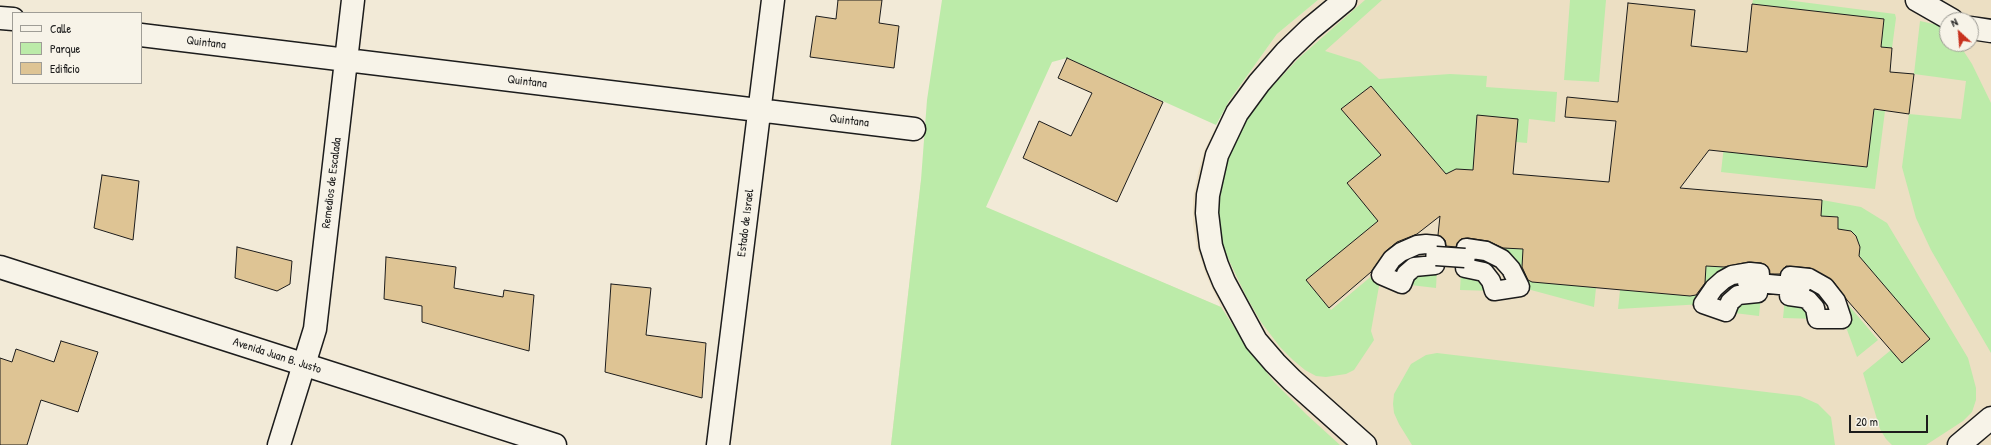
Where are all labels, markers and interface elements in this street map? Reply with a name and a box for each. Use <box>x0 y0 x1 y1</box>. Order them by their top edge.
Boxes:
legend <box>12 12 142 84</box>
north arrow <box>1939 12 1979 52</box>
text: N <box>1948 15 1960 30</box>
text: Calle <box>50 20 71 37</box>
street label: Quintana <box>185 33 227 53</box>
text: Parque <box>50 40 80 57</box>
text: Edificio <box>50 60 80 77</box>
street label: Quintana <box>506 72 548 92</box>
street label: Quintana <box>828 111 870 131</box>
street label: Remedios de Escalada <box>319 137 345 229</box>
street label: Estado de Israel <box>735 188 757 258</box>
street label: Avenida Juan B. Justo <box>231 335 323 377</box>
scale bar <box>1851 407 1930 433</box>
text: 20 m <box>1856 413 1878 430</box>

